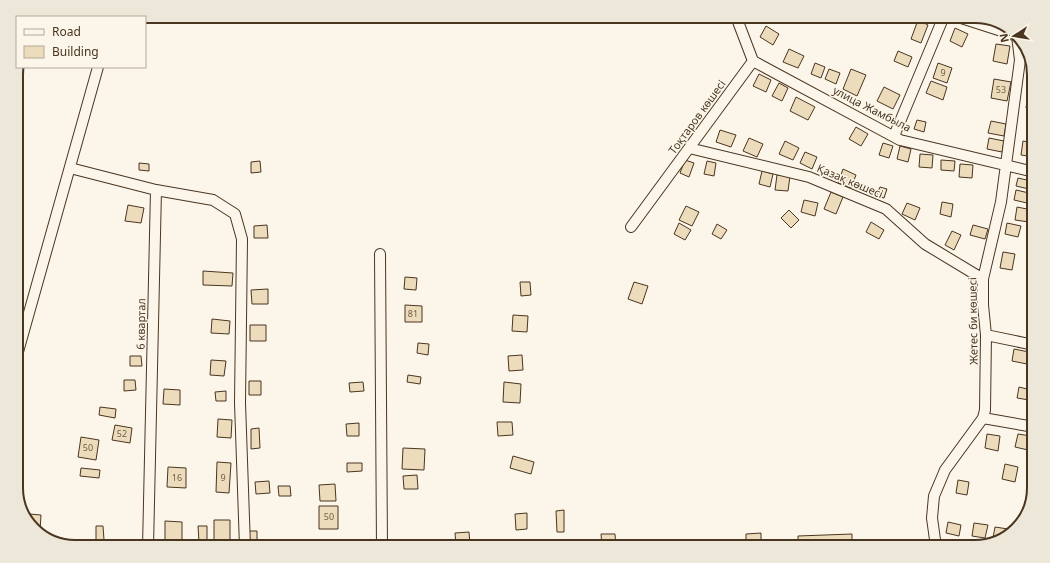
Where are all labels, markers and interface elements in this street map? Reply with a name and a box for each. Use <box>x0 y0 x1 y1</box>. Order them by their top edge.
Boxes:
legend <box>16 16 146 68</box>
north arrow <box>994 16 1034 56</box>
text: Road <box>52 23 81 40</box>
text: N <box>995 32 1012 44</box>
text: Building <box>52 43 99 60</box>
house number: 9 <box>940 66 946 79</box>
street label: Тоқтаров көшесі <box>665 77 729 157</box>
street label: улица Жамбыла <box>831 82 914 135</box>
house number: 53 <box>996 83 1006 96</box>
street label: Қазақ көшесі <box>815 160 886 201</box>
street label: Жетес би көшесі <box>964 277 981 365</box>
street label: 6 квартал <box>133 298 148 350</box>
house number: 81 <box>408 307 418 320</box>
house number: 52 <box>117 427 127 440</box>
house number: 50 <box>83 441 93 454</box>
house number: 16 <box>172 471 182 484</box>
house number: 9 <box>220 471 226 484</box>
house number: 50 <box>324 510 334 523</box>

